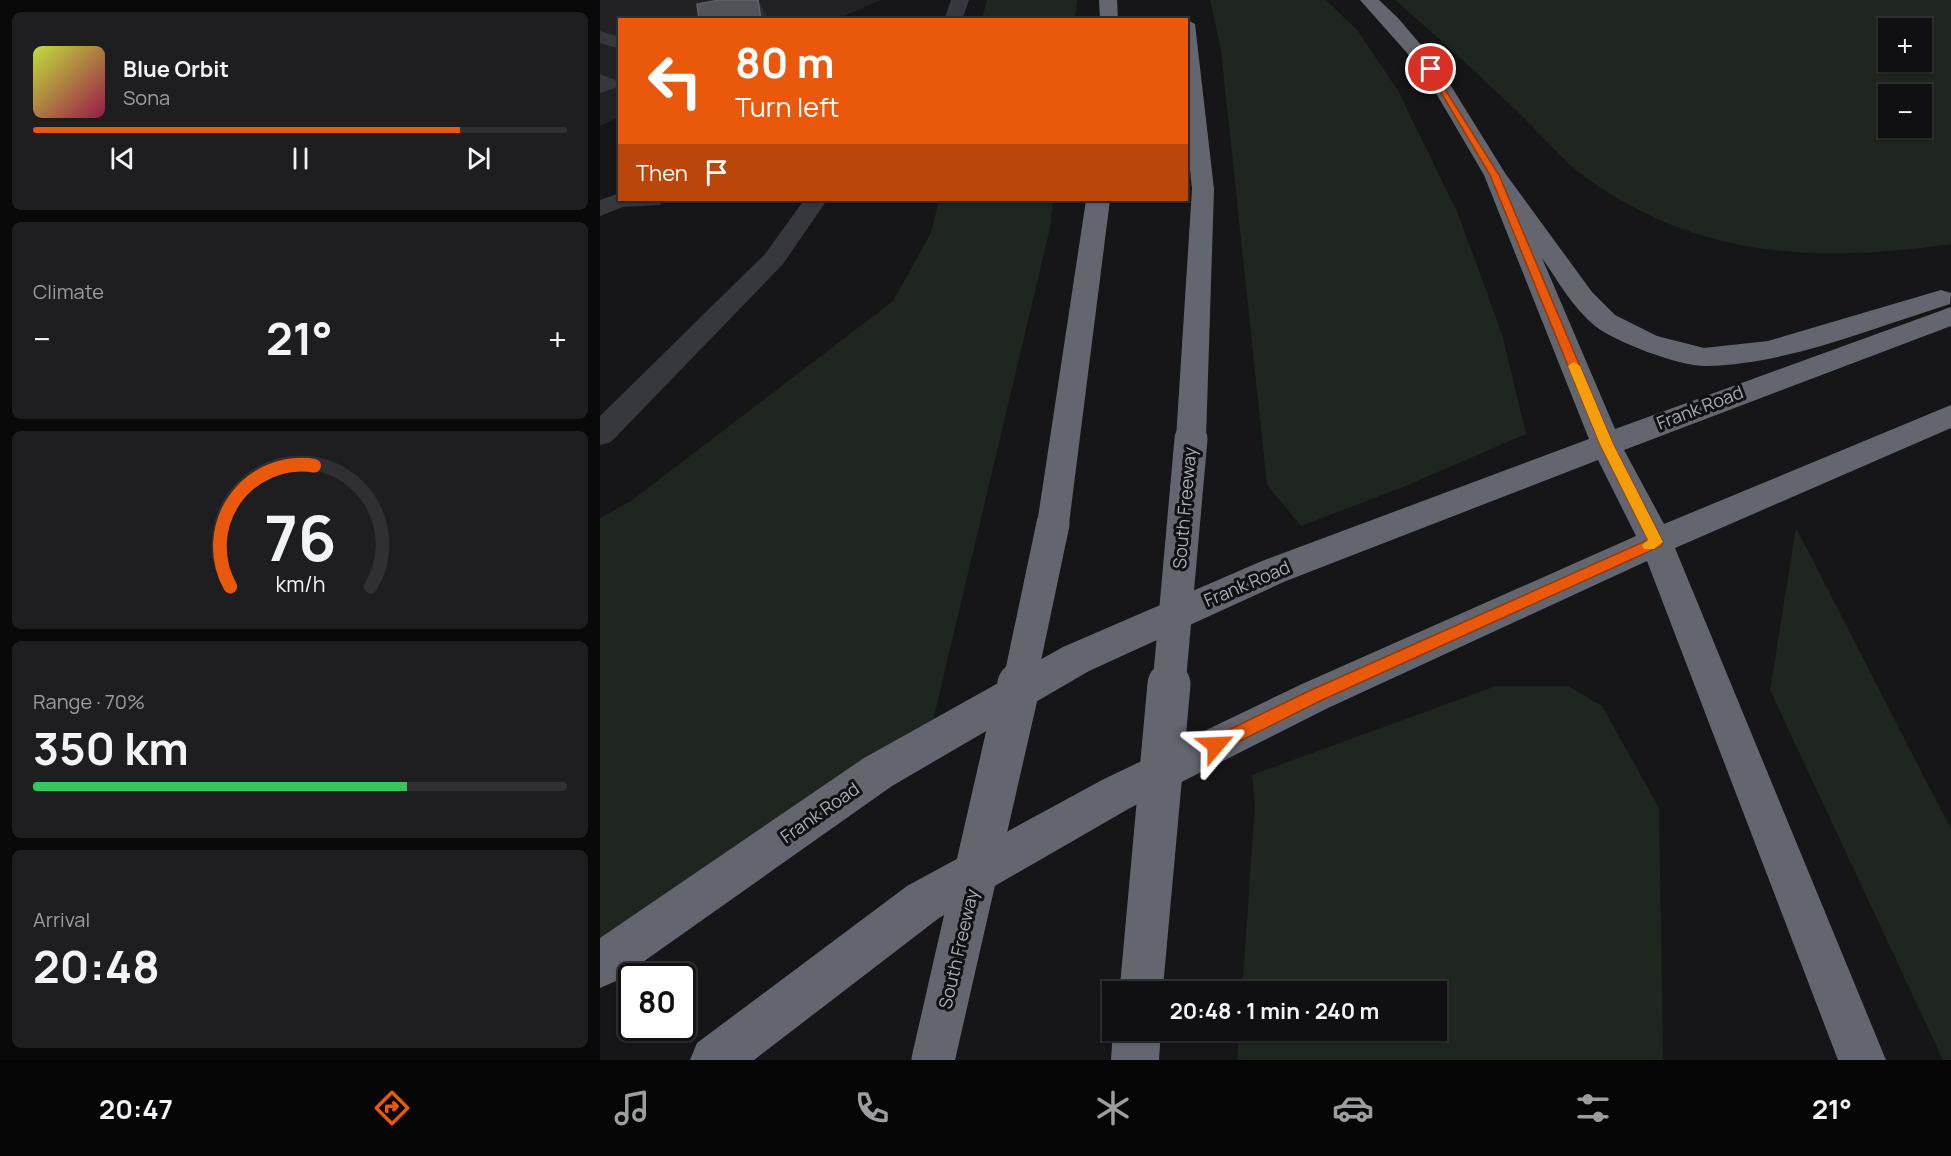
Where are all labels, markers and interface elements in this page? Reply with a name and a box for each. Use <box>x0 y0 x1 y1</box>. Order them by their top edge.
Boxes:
map controls <box>1878 18 1932 138</box>
button: + <box>1878 18 1932 72</box>
text: 80 m <box>735 33 835 91</box>
icon: left <box>636 42 714 120</box>
pin <box>1405 43 1456 94</box>
icon: arrive <box>1414 52 1447 85</box>
text: Blue Orbit <box>123 54 229 84</box>
text: Sona <box>123 84 170 111</box>
button: − <box>1878 84 1932 138</box>
text: Turn left <box>735 88 839 125</box>
icon: previous <box>106 142 139 175</box>
icon: pause <box>284 142 317 175</box>
icon: next <box>462 142 495 175</box>
icon: arrive <box>700 156 733 189</box>
text: Then <box>636 158 688 188</box>
text: Climate <box>33 278 104 305</box>
text: 21° <box>266 307 333 369</box>
text: − <box>33 316 51 361</box>
text: + <box>548 316 567 361</box>
street label: Frank Road <box>1653 380 1746 435</box>
street label: South Freeway <box>1167 445 1201 570</box>
text: 76 <box>264 494 336 580</box>
street label: Frank Road <box>1200 554 1293 612</box>
text: km/h <box>275 569 325 598</box>
text: Range · 70% <box>33 688 145 715</box>
position arrow <box>1184 713 1248 777</box>
text: 350 km <box>33 717 189 779</box>
street label: Frank Road <box>775 776 864 848</box>
street label: South Freeway <box>933 886 984 1011</box>
text: Arrival <box>33 906 90 933</box>
text: 20:48 <box>33 935 160 997</box>
speed limit sign: 80 <box>618 963 696 1041</box>
text: 20:48 · 1 min · 240 m <box>1170 996 1379 1026</box>
icon: directions <box>371 1087 413 1129</box>
icon: music <box>611 1087 653 1129</box>
icon: phone <box>851 1087 893 1129</box>
icon: climate <box>1092 1087 1134 1129</box>
icon: car <box>1332 1087 1374 1129</box>
icon: filters <box>1572 1087 1614 1129</box>
text: 20:47 <box>99 1090 173 1127</box>
text: 21° <box>1812 1090 1852 1127</box>

